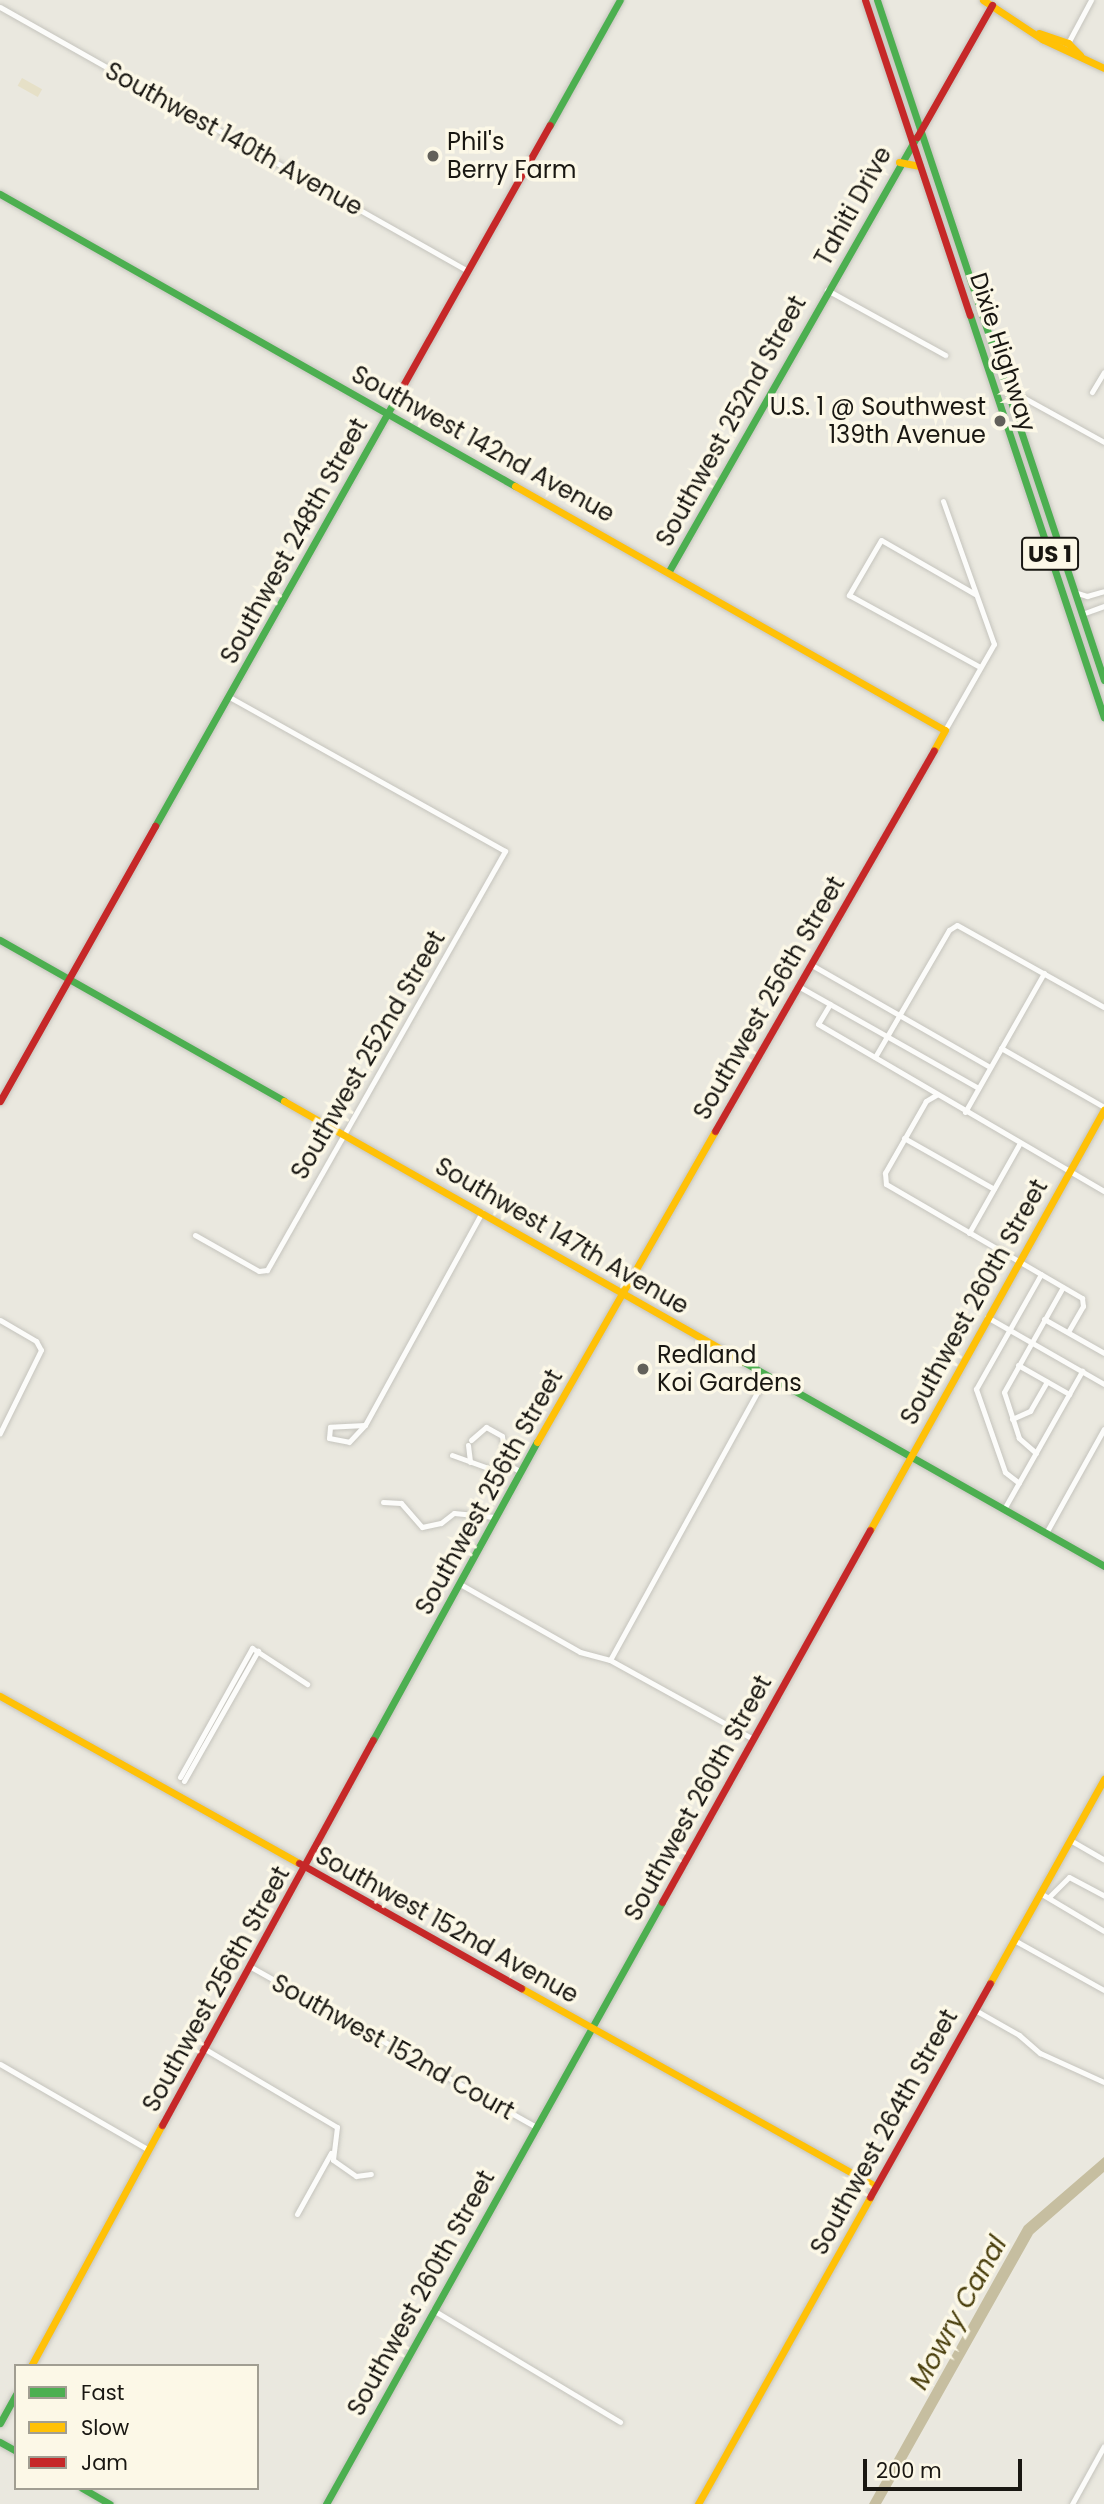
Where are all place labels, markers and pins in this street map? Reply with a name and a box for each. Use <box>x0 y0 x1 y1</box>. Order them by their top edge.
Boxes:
place label: Phil's Berry Farm <box>447 128 576 184</box>
marker: Phil's Berry Farm <box>425 148 441 164</box>
place label: U.S. 1 @ Southwest 139th Avenue <box>770 393 986 449</box>
marker: U.S. 1 @ Southwest 139th Avenue <box>992 413 1008 429</box>
place label: Redland Koi Gardens <box>657 1341 802 1397</box>
marker: Redland Koi Gardens <box>635 1361 651 1377</box>

